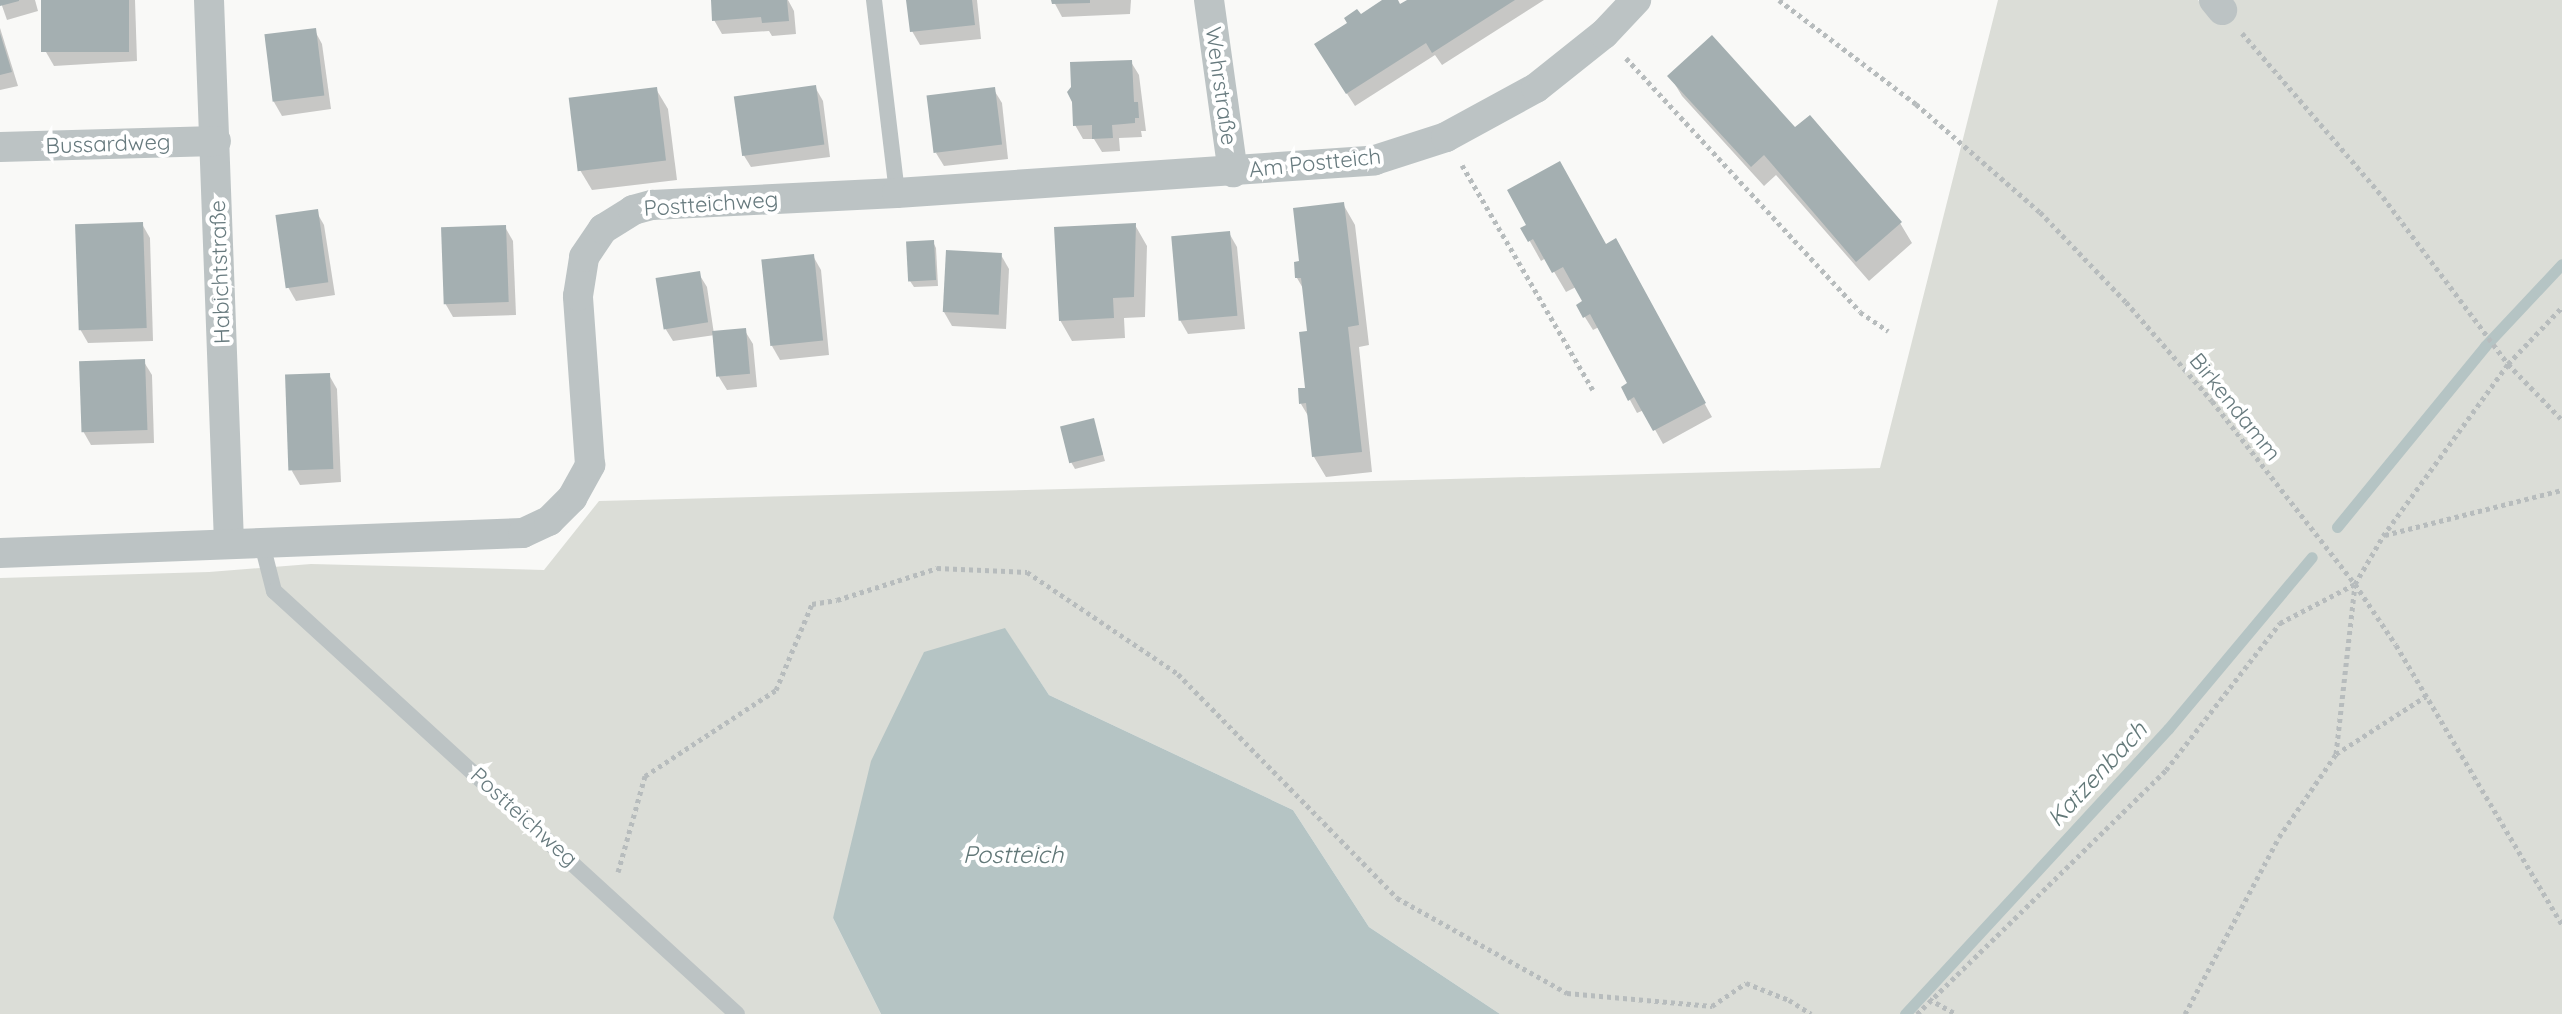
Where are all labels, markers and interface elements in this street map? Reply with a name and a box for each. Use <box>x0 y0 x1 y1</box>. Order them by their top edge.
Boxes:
street label: Wehrstraße <box>1200 25 1242 147</box>
street label: Bussardweg <box>45 129 171 159</box>
street label: Am Postteich <box>1248 143 1382 183</box>
street label: Postteichweg <box>643 186 779 222</box>
street label: Habichtstraße <box>204 200 236 344</box>
street label: Birkendamm <box>2184 348 2286 466</box>
water label: Katzenbach <box>2041 716 2153 832</box>
street label: Postteichweg <box>465 762 583 872</box>
water label: Postteich <box>963 841 1063 869</box>

